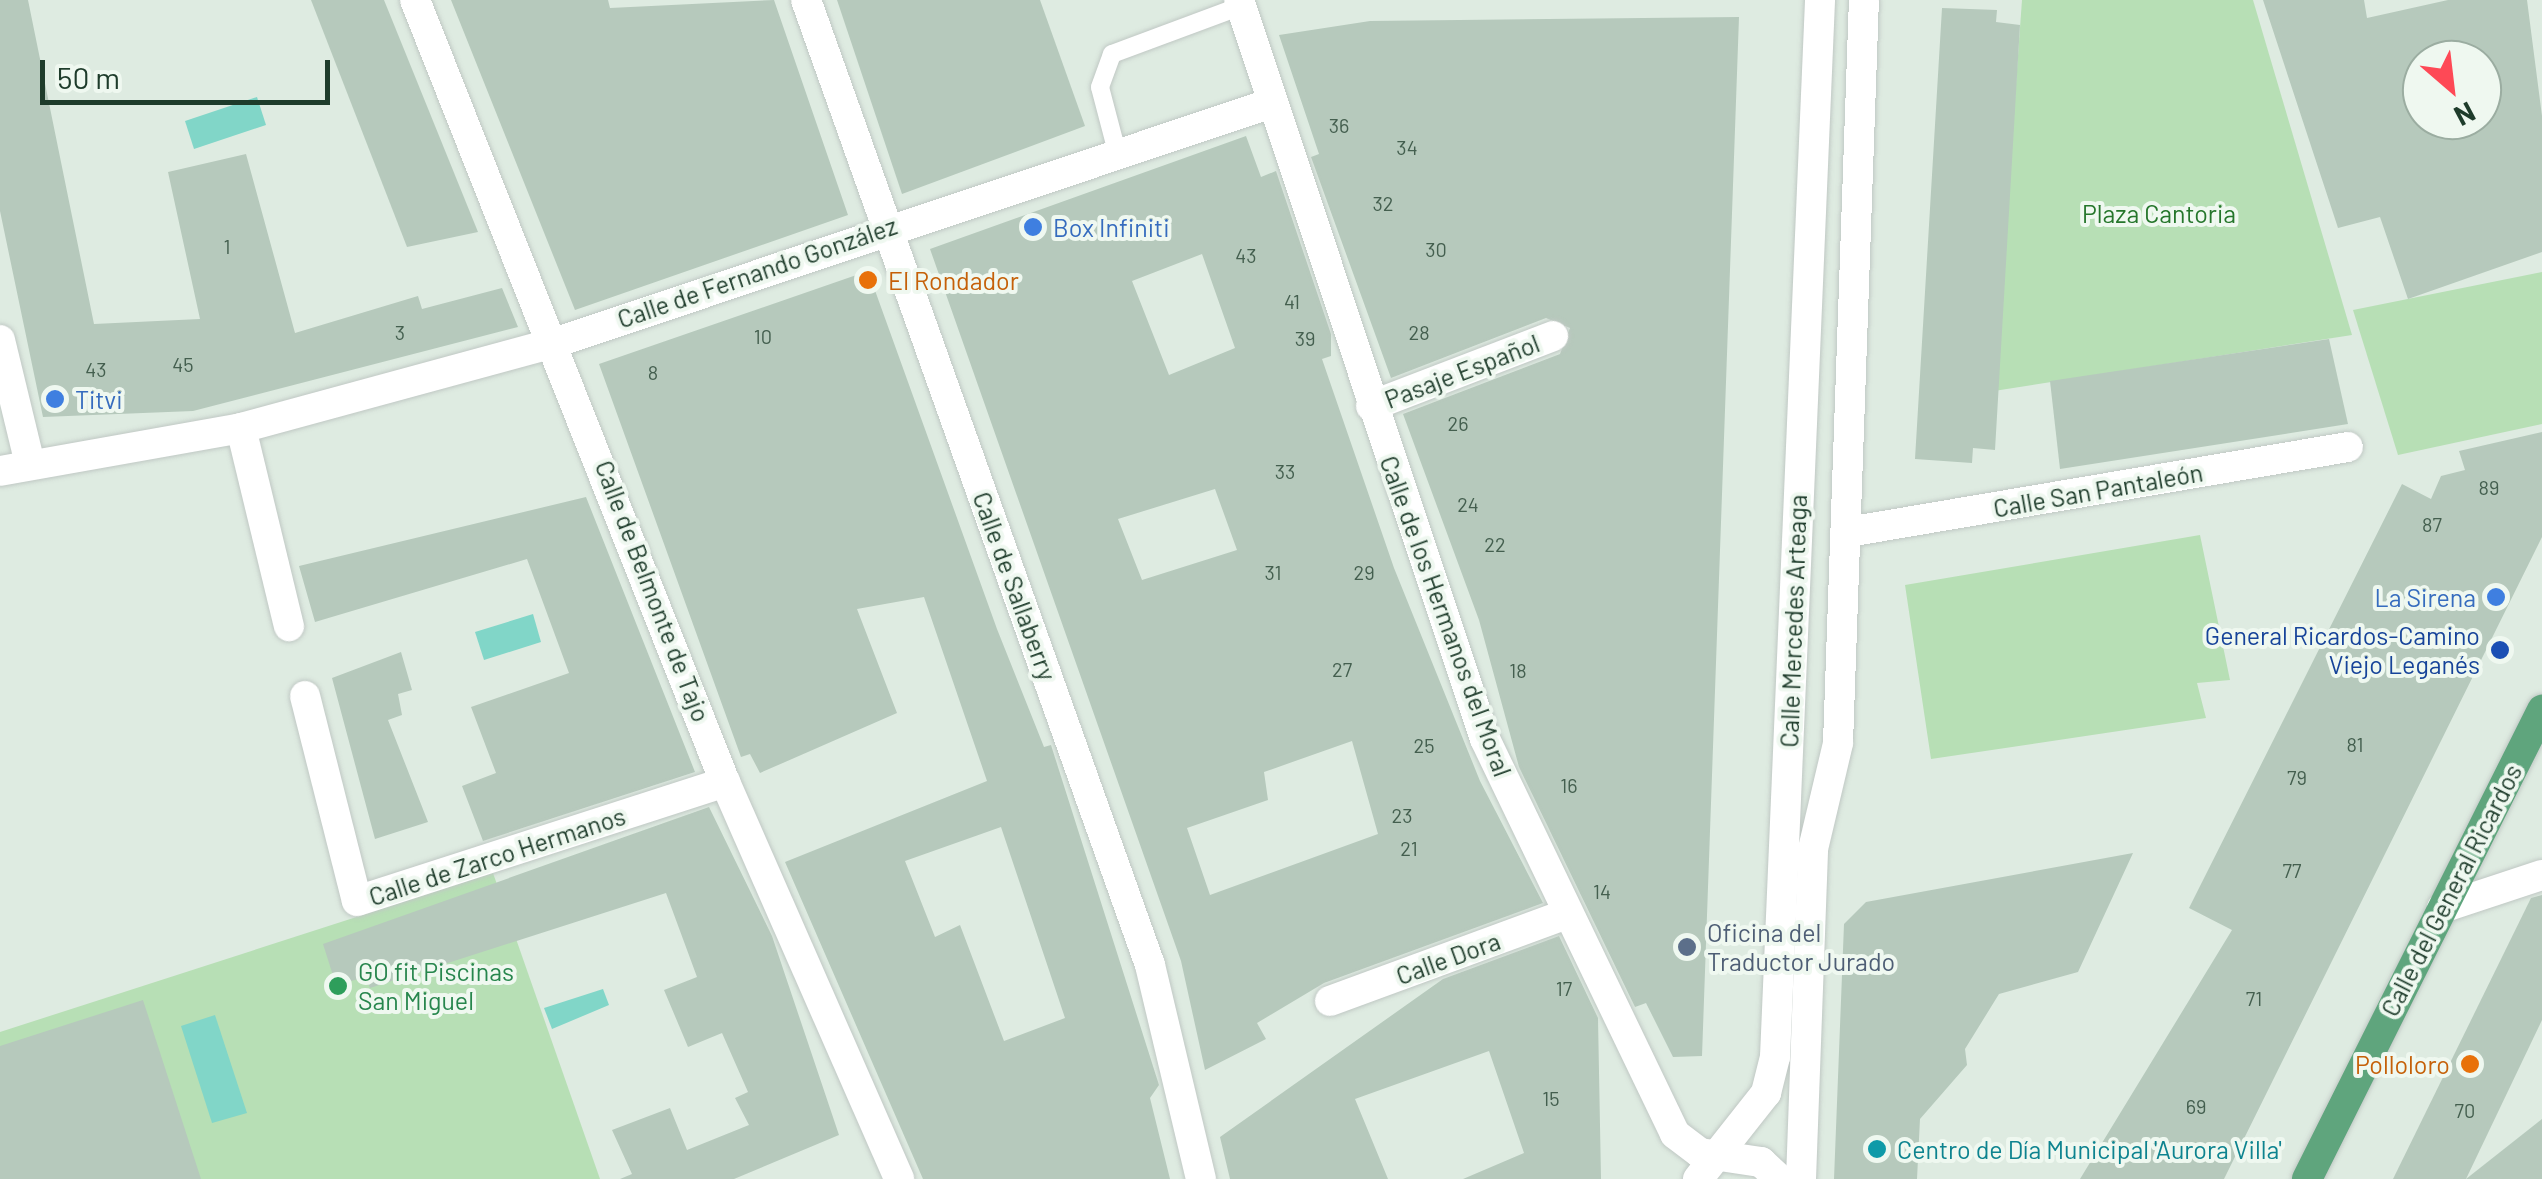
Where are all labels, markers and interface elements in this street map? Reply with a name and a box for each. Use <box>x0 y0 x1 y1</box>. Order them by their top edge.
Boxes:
scale bar <box>45 40 335 102</box>
north arrow <box>2402 40 2502 140</box>
text: 50 m <box>57 59 120 95</box>
text: N <box>2449 95 2481 134</box>
house number: 36 <box>1329 113 1349 137</box>
house number: 34 <box>1396 135 1418 159</box>
house number: 32 <box>1372 191 1394 215</box>
park label: Plaza Cantoria <box>2082 198 2236 228</box>
street label: Calle de Fernando González <box>613 210 901 334</box>
place label: Box Infiniti <box>1053 212 1169 242</box>
marker: Box Infiniti <box>1022 216 1044 238</box>
house number: 1 <box>224 234 230 258</box>
house number: 30 <box>1425 237 1447 261</box>
house number: 43 <box>1235 243 1257 267</box>
place label: El Rondador <box>888 265 1019 295</box>
marker: El Rondador <box>857 269 879 291</box>
house number: 41 <box>1284 289 1300 313</box>
house number: 3 <box>395 320 405 344</box>
house number: 28 <box>1408 320 1430 344</box>
house number: 10 <box>754 324 772 348</box>
house number: 39 <box>1295 326 1315 350</box>
street label: Pasaje Español <box>1380 328 1544 414</box>
house number: 45 <box>172 352 194 376</box>
house number: 43 <box>85 357 107 381</box>
house number: 8 <box>648 360 658 384</box>
place label: Titvi <box>75 384 123 414</box>
marker: Titvi <box>44 388 66 410</box>
house number: 26 <box>1447 411 1469 435</box>
street label: Calle de los Hermanos del Moral <box>1374 452 1518 780</box>
street label: Calle de Belmonte de Tajo <box>589 456 717 726</box>
street label: Calle San Pantaleón <box>1991 457 2205 523</box>
house number: 33 <box>1275 459 1295 483</box>
house number: 89 <box>2479 475 2499 499</box>
street label: Calle de Sallaberry <box>967 488 1063 684</box>
house number: 24 <box>1457 492 1479 516</box>
street label: Calle Mercedes Arteaga <box>1774 494 1812 748</box>
house number: 87 <box>2422 512 2442 536</box>
house number: 22 <box>1484 532 1506 556</box>
house number: 31 <box>1264 560 1282 584</box>
house number: 29 <box>1353 560 1375 584</box>
place label: La Sirena <box>2375 582 2476 612</box>
marker: La Sirena <box>2485 586 2507 608</box>
place label: General Ricardos-Camino Viejo Leganés <box>2205 621 2480 680</box>
marker: General Ricardos-Camino Viejo Leganés <box>2489 639 2511 661</box>
house number: 27 <box>1332 657 1352 681</box>
house number: 18 <box>1509 658 1527 682</box>
house number: 81 <box>2347 732 2363 756</box>
house number: 25 <box>1414 733 1434 757</box>
street label: Calle del General Ricardos <box>2374 759 2528 1021</box>
house number: 79 <box>2287 765 2307 789</box>
house number: 16 <box>1560 773 1578 797</box>
street label: Calle de Zarco Hermanos <box>365 800 629 912</box>
house number: 23 <box>1392 803 1412 827</box>
house number: 21 <box>1400 836 1418 860</box>
house number: 77 <box>2283 858 2301 882</box>
house number: 14 <box>1593 879 1611 903</box>
place label: Oficina del Traductor Jurado <box>1707 918 1895 977</box>
street label: Calle Dora <box>1392 925 1504 991</box>
marker: Oficina del Traductor Jurado <box>1676 936 1698 958</box>
place label: GO fit Piscinas San Miguel <box>358 957 514 1016</box>
marker: GO fit Piscinas San Miguel <box>327 975 349 997</box>
house number: 17 <box>1556 976 1572 1000</box>
house number: 71 <box>2246 986 2262 1010</box>
place label: Polloloro <box>2355 1049 2450 1079</box>
marker: Polloloro <box>2459 1053 2481 1075</box>
house number: 15 <box>1542 1086 1560 1110</box>
house number: 69 <box>2186 1094 2206 1118</box>
house number: 70 <box>2455 1098 2475 1122</box>
place label: Centro de Día Municipal 'Aurora Villa' <box>1897 1134 2282 1164</box>
marker: Centro de Día Municipal 'Aurora Villa' <box>1866 1138 1888 1160</box>

